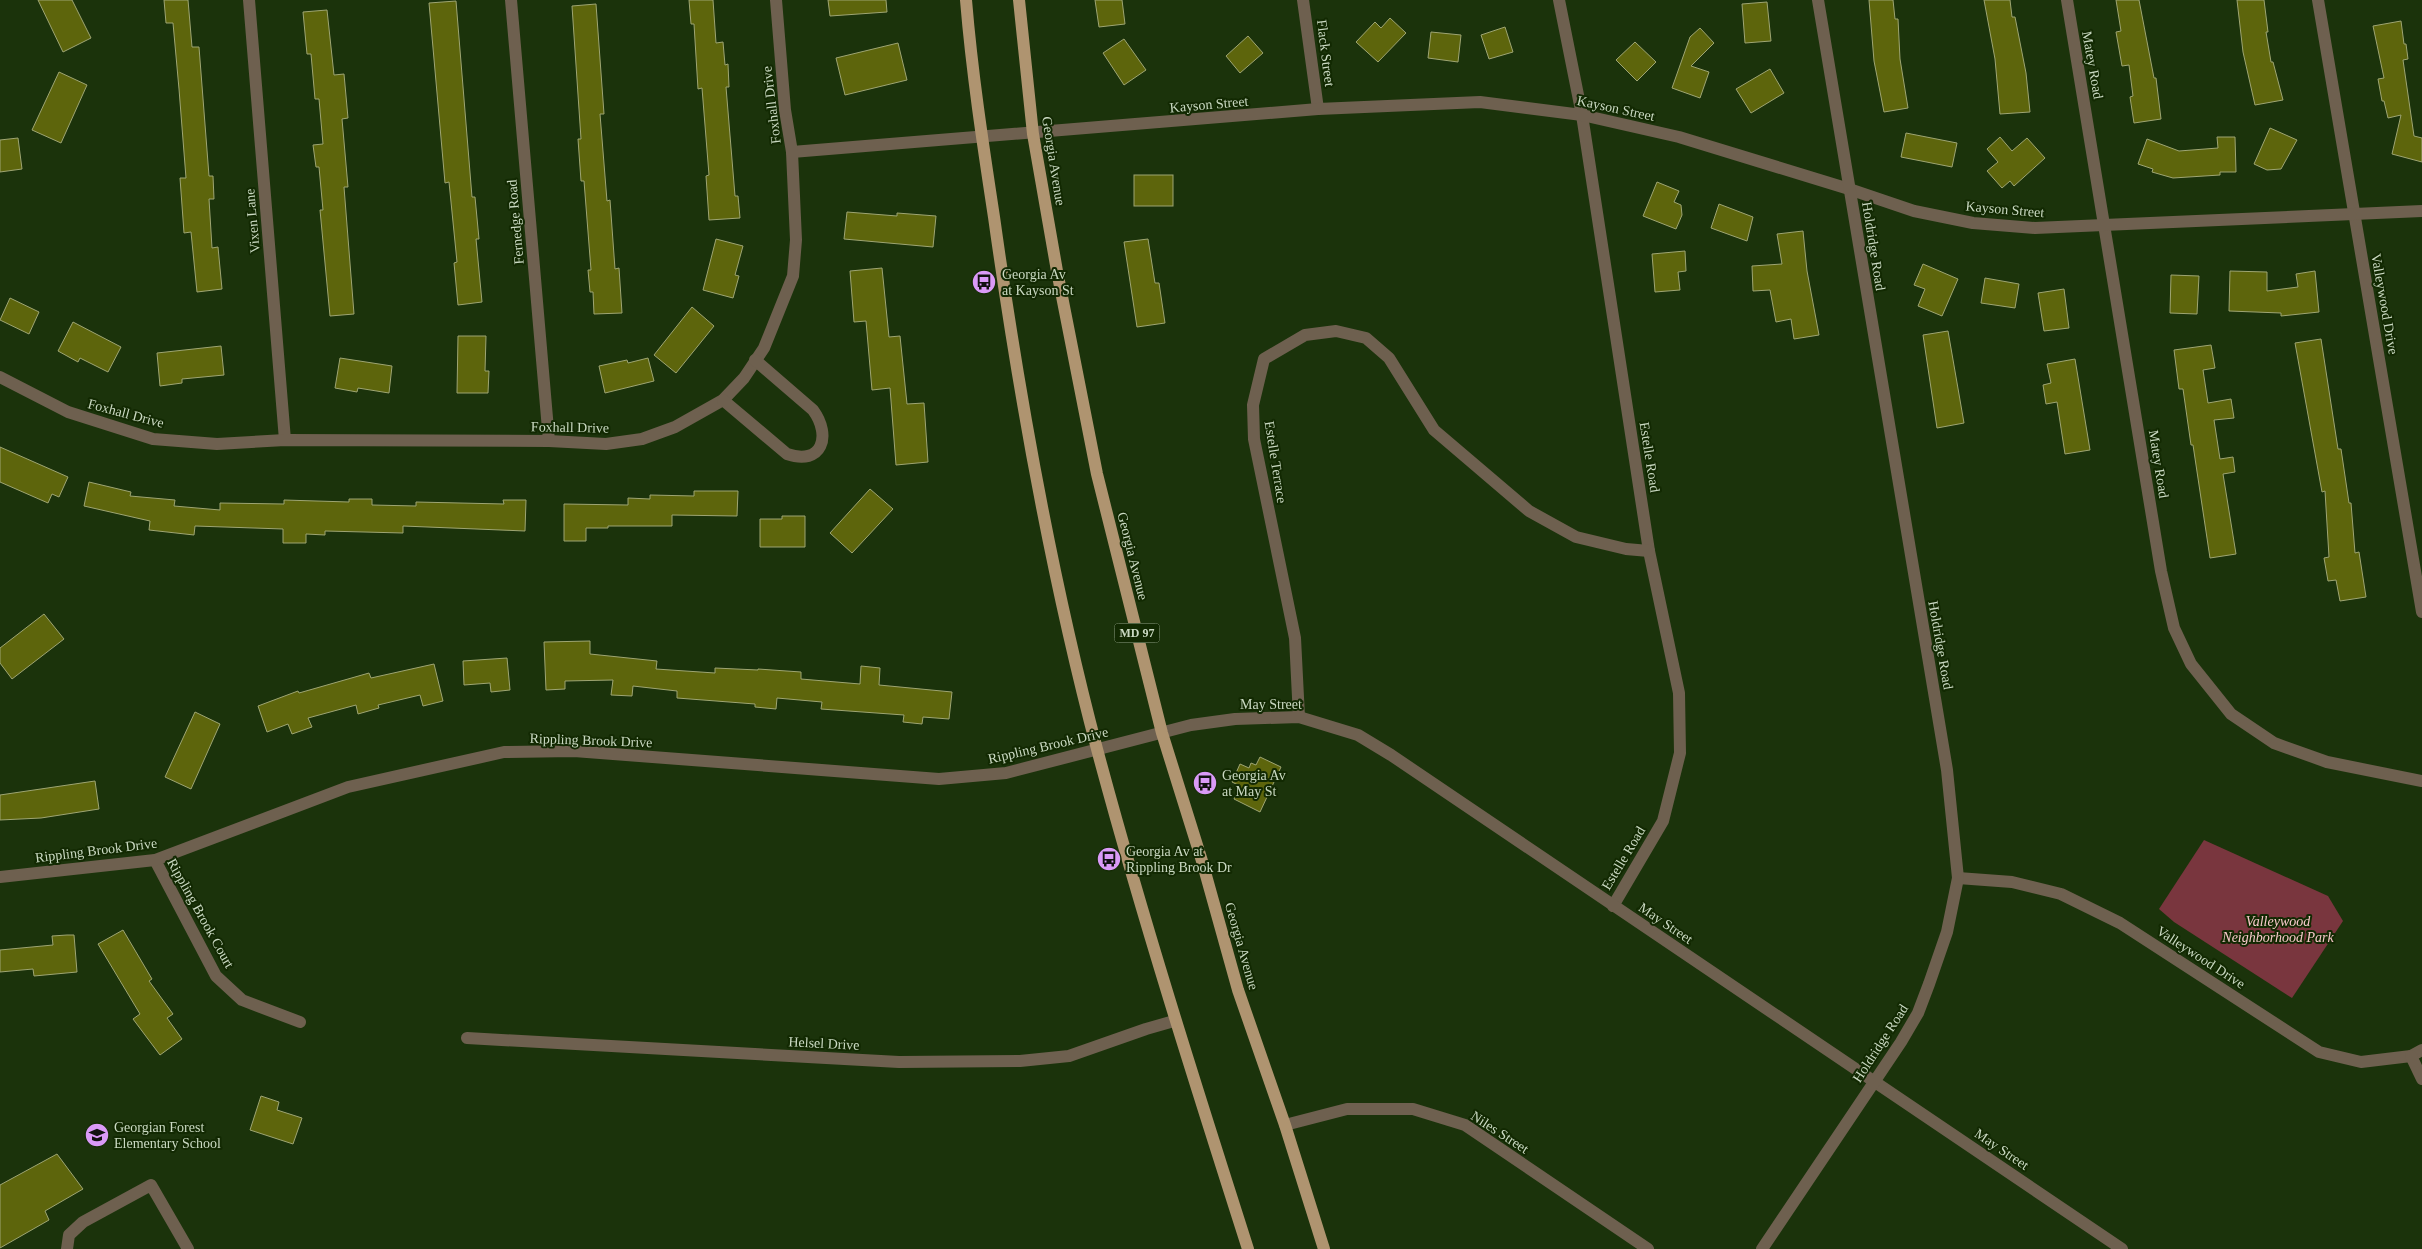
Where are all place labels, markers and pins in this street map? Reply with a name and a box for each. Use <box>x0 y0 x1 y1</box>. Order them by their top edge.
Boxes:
place label: Georgia Av at Kayson St <box>1002 267 1074 298</box>
bus stop icon: Georgia Av at Kayson St <box>971 269 997 295</box>
place label: Georgia Av at May St <box>1222 768 1286 799</box>
bus stop icon: Georgia Av at May St <box>1192 770 1218 796</box>
place label: Georgia Av at Rippling Brook Dr <box>1126 844 1232 875</box>
bus stop icon: Georgia Av at Rippling Brook Dr <box>1096 846 1122 872</box>
place label: Georgian Forest Elementary School <box>114 1120 221 1151</box>
school or university icon: Georgian Forest Elementary School <box>84 1122 110 1148</box>

